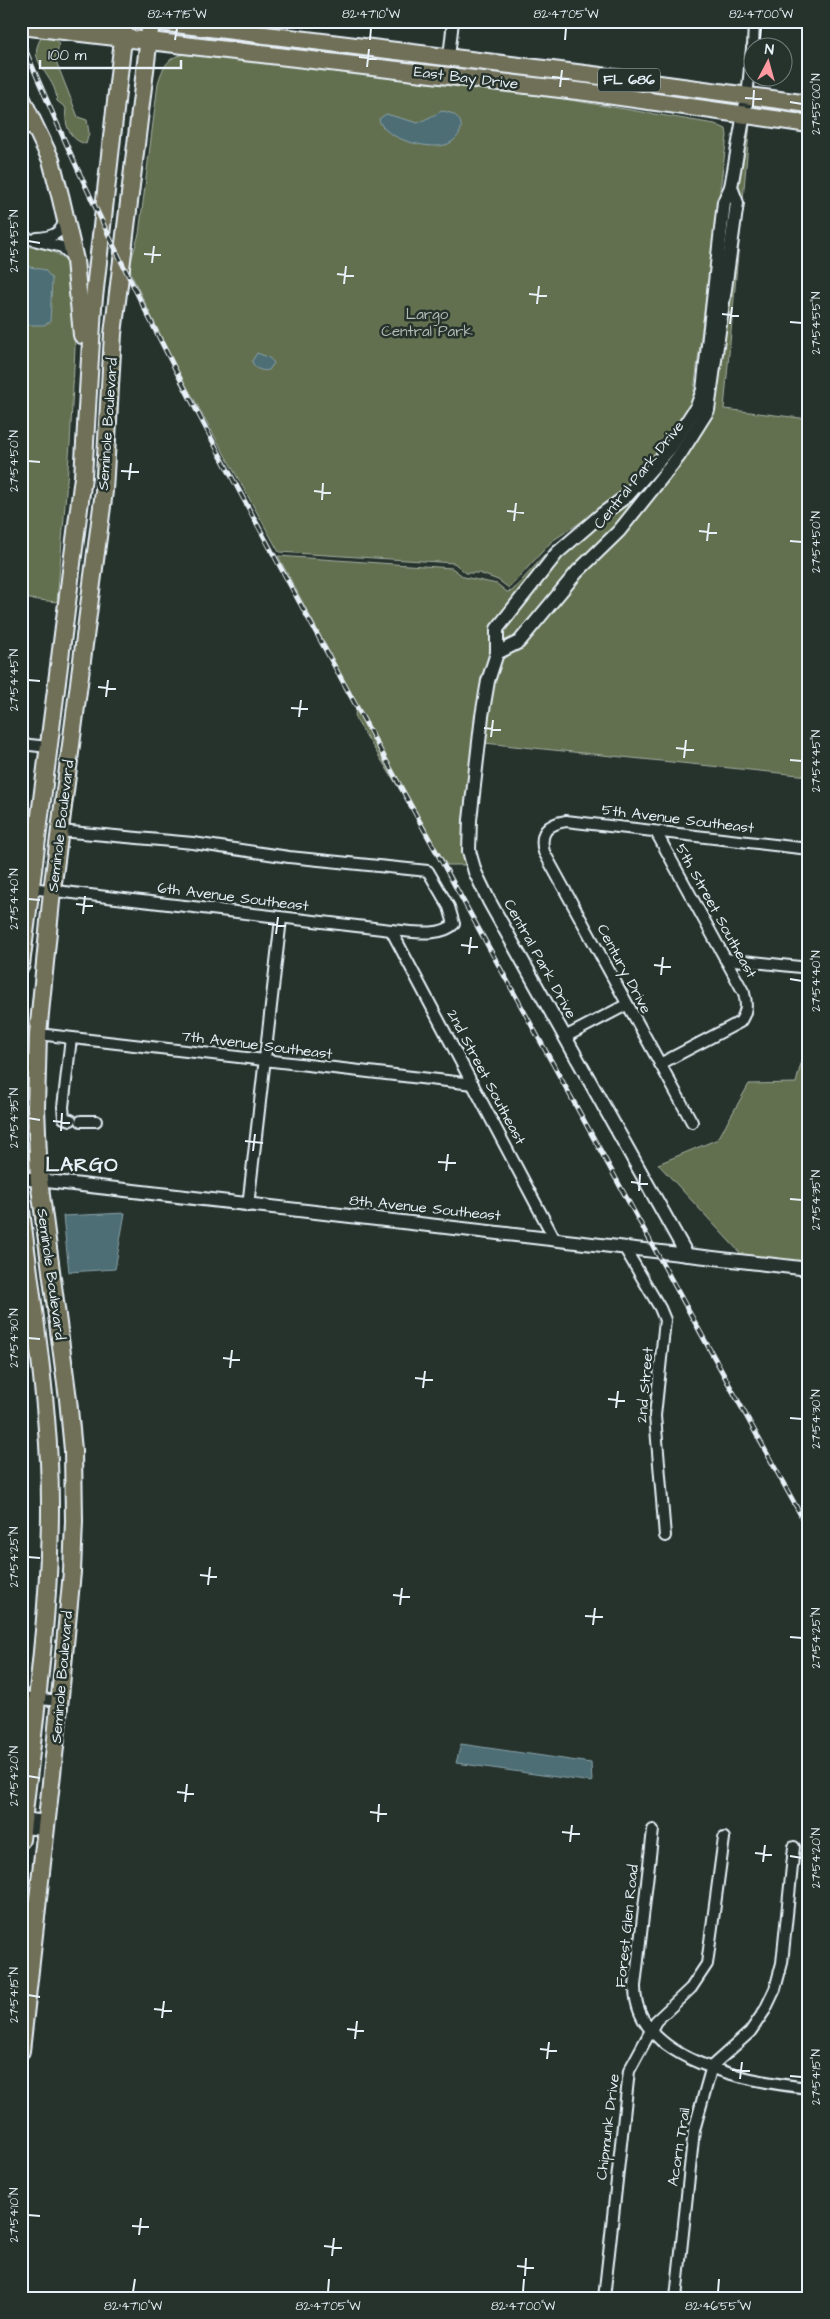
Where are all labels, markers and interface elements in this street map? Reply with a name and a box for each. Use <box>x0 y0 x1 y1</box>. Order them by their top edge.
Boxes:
text: 82°47'15"W <box>148 6 207 23</box>
text: 82°47'10"W <box>342 6 401 23</box>
text: 82°47'05"W <box>534 6 599 23</box>
text: 82°47'00"W <box>729 6 794 23</box>
scale bar <box>40 38 181 70</box>
north arrow <box>742 38 792 88</box>
text: N <box>764 40 775 60</box>
text: 100 m <box>48 45 87 66</box>
street label: East Bay Drive <box>413 61 519 96</box>
road number: FL 686 <box>598 68 660 92</box>
text: 27°55'00"N <box>808 73 825 135</box>
text: 27°54'55"N <box>6 209 23 272</box>
text: 27°54'55"N <box>808 291 825 354</box>
park label: Largo Central Park <box>381 304 473 342</box>
street label: Seminole Boulevard <box>93 357 123 491</box>
street label: Central Park Drive <box>589 417 689 533</box>
text: 27°54'50"N <box>6 430 23 492</box>
text: 27°54'50"N <box>808 511 825 573</box>
text: 27°54'45"N <box>6 648 23 711</box>
text: 27°54'45"N <box>808 729 825 792</box>
street label: Seminole Boulevard <box>42 759 80 893</box>
street label: 5th Avenue Southeast <box>601 799 755 839</box>
street label: 5th Street Southeast <box>670 840 762 982</box>
text: 27°54'40"N <box>6 868 23 930</box>
street label: 6th Avenue Southeast <box>156 877 310 917</box>
street label: Central Park Drive <box>498 896 582 1022</box>
street label: Century Drive <box>591 921 656 1018</box>
text: 27°54'40"N <box>808 950 825 1012</box>
street label: 2nd Street Southeast <box>441 1006 531 1148</box>
street label: 7th Avenue Southeast <box>180 1025 334 1065</box>
text: 27°54'35"N <box>6 1087 23 1148</box>
district label: LARGO <box>45 1151 119 1179</box>
text: 27°54'35"N <box>808 1169 825 1230</box>
street label: 8th Avenue Southeast <box>348 1190 502 1226</box>
street label: Seminole Boulevard <box>31 1207 71 1341</box>
text: 27°54'30"N <box>6 1308 23 1368</box>
street label: 2nd Street <box>631 1346 659 1424</box>
text: 27°54'30"N <box>808 1389 825 1449</box>
text: 27°54'25"N <box>6 1526 23 1588</box>
text: 27°54'25"N <box>808 1607 825 1669</box>
street label: Seminole Boulevard <box>46 1610 78 1744</box>
text: 27°54'20"N <box>6 1745 23 1806</box>
text: 27°54'20"N <box>808 1827 825 1888</box>
street label: Forest Glen Road <box>610 1863 644 1989</box>
text: 27°54'15"N <box>6 1967 23 2023</box>
text: 27°54'15"N <box>808 2049 825 2105</box>
street label: Chipmunk Drive <box>591 2073 625 2181</box>
street label: Acorn Trail <box>662 2106 696 2188</box>
text: 27°54'10"N <box>6 2187 23 2242</box>
text: 82°47'10"W <box>104 2298 163 2315</box>
text: 82°47'05"W <box>296 2298 361 2315</box>
text: 82°47'00"W <box>491 2298 556 2315</box>
text: 82°46'55"W <box>685 2298 752 2315</box>

